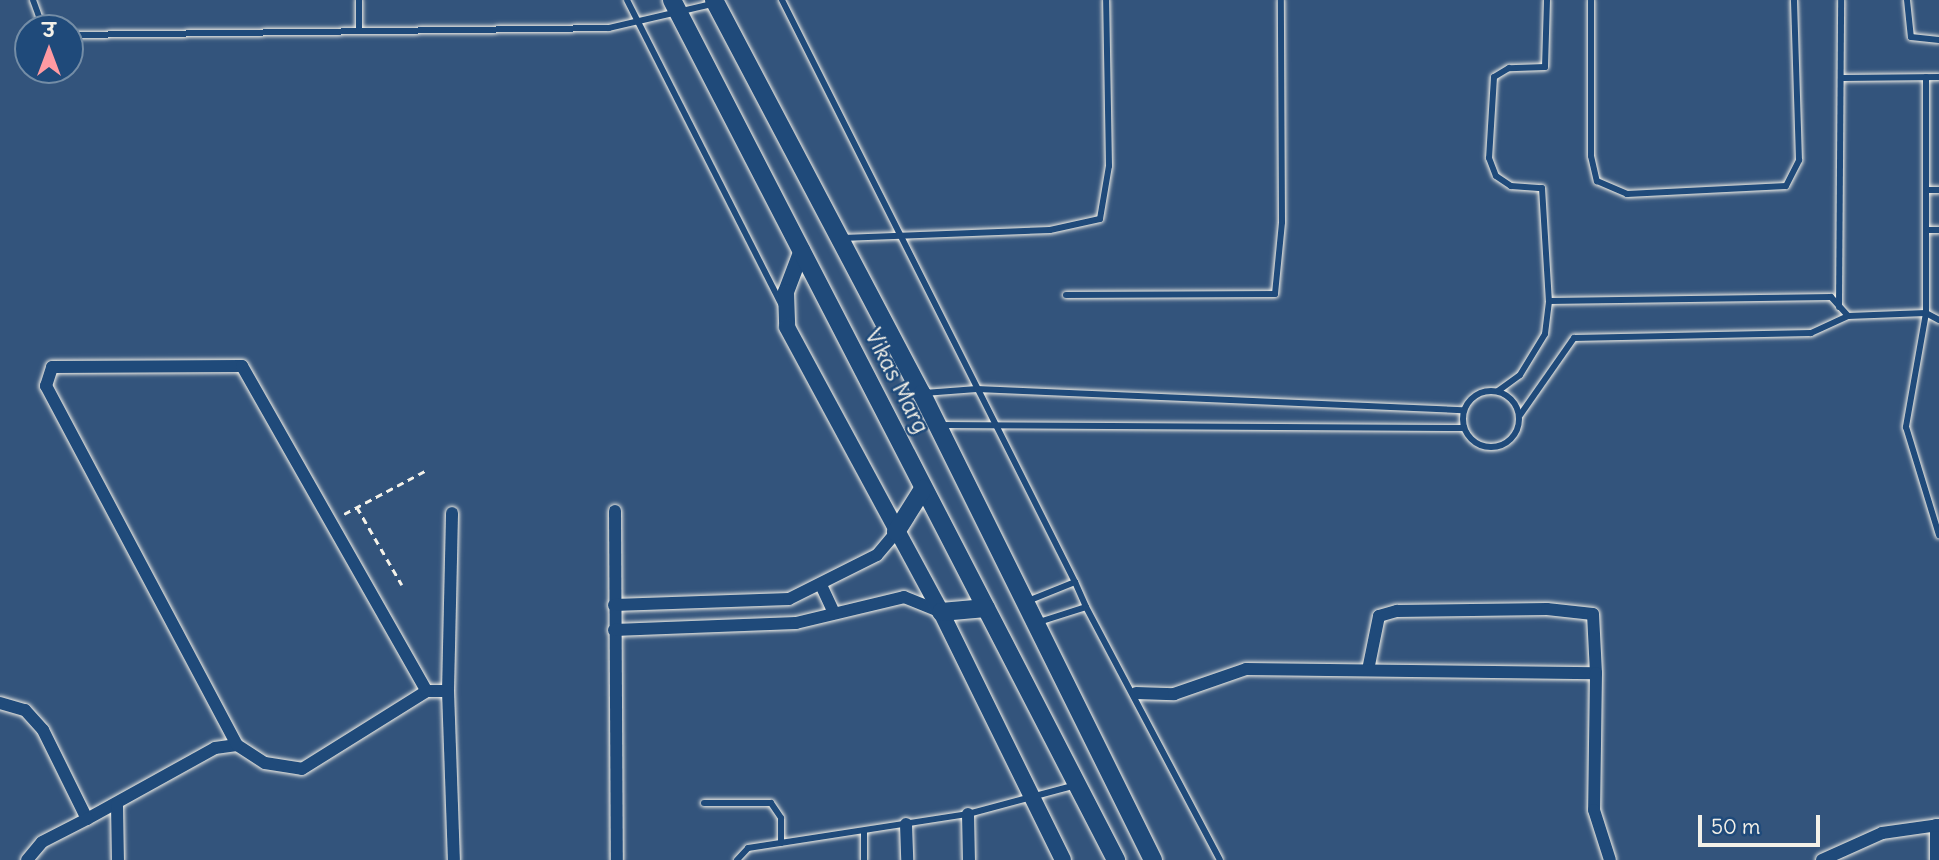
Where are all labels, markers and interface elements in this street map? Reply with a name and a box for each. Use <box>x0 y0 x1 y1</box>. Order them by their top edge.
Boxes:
north arrow <box>14 14 84 84</box>
text: उ <box>43 18 55 42</box>
street label: Vikas Marg <box>859 324 935 438</box>
scale bar <box>1701 800 1824 844</box>
text: 50 m <box>1711 813 1760 840</box>

